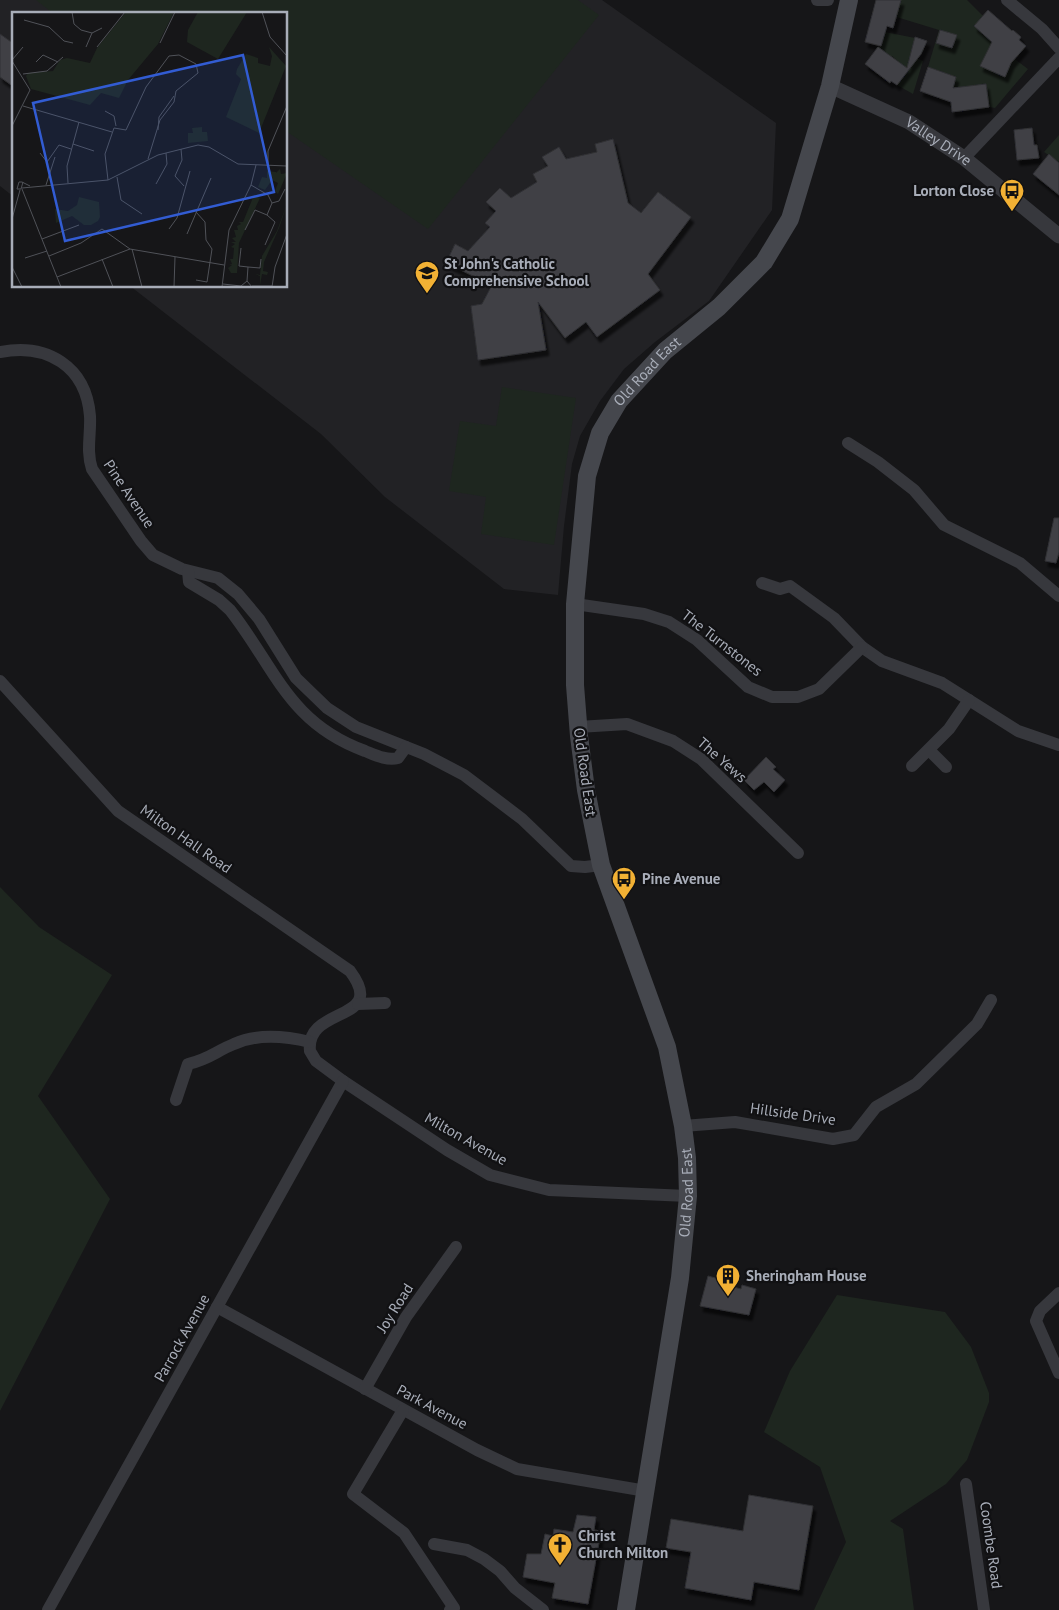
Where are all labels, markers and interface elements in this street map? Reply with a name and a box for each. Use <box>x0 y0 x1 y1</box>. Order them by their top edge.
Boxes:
inset map <box>12 12 288 288</box>
street label: Valley Drive <box>901 112 976 170</box>
bus stop icon: Lorton Close <box>999 178 1025 212</box>
place label: Lorton Close <box>913 181 994 200</box>
place label: St John's Catholic Comprehensive School <box>444 254 589 290</box>
school or university icon: St John's Catholic Comprehensive School <box>414 260 440 294</box>
street label: Old Road East <box>609 332 684 410</box>
street label: Pine Avenue <box>100 456 159 532</box>
street label: The Turnstones <box>678 605 766 680</box>
street label: Old Road East <box>570 726 601 817</box>
street label: The Yews <box>694 733 751 786</box>
street label: Milton Hall Road <box>137 800 236 877</box>
bus stop icon: Pine Avenue <box>611 866 637 900</box>
place label: Pine Avenue <box>642 869 721 888</box>
street label: Hillside Drive <box>749 1098 837 1129</box>
street label: Milton Avenue <box>421 1108 511 1169</box>
street label: Old Road East <box>674 1147 697 1238</box>
building icon: Sheringham House <box>715 1263 741 1297</box>
place label: Sheringham House <box>746 1266 867 1285</box>
street label: Joy Road <box>372 1280 417 1337</box>
street label: Parrock Avenue <box>150 1291 213 1385</box>
street label: Park Avenue <box>394 1380 471 1433</box>
street label: Coombe Road <box>976 1500 1007 1590</box>
place label: Christ Church Milton <box>578 1526 668 1562</box>
church icon: Christ Church Milton <box>547 1532 573 1566</box>

